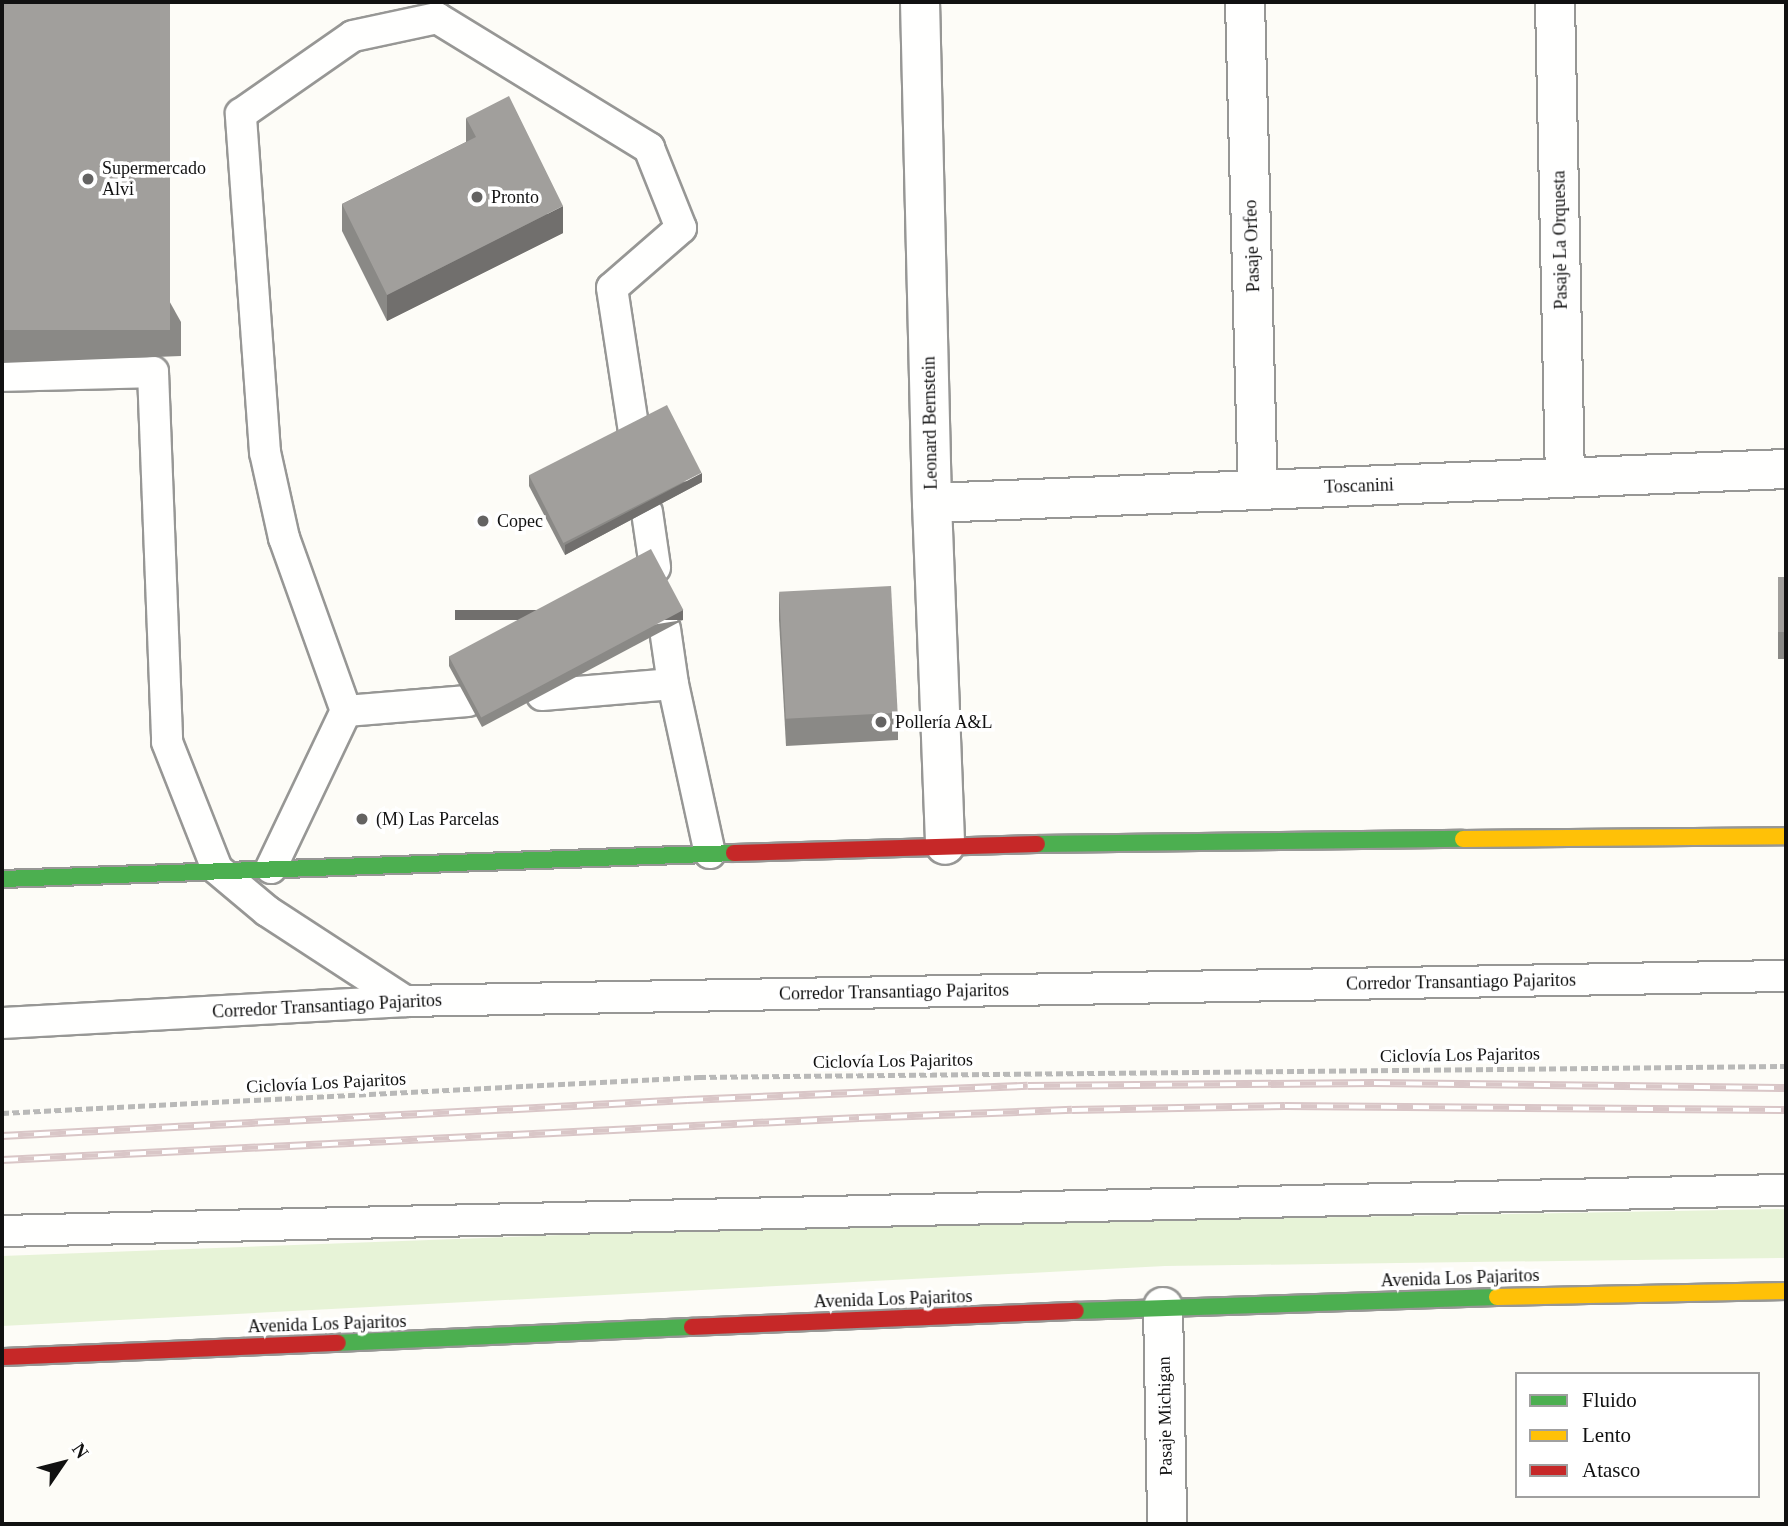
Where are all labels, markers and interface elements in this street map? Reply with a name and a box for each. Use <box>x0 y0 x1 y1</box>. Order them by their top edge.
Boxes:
place label: Supermercado Alvi <box>102 158 206 200</box>
street label: Pasaje La Orquesta <box>1548 170 1572 310</box>
marker: Supermercado Alvi <box>80 171 96 187</box>
place label: Pronto <box>491 186 539 208</box>
marker: Pronto <box>469 189 485 205</box>
street label: Pasaje Orfeo <box>1240 199 1264 293</box>
street label: Leonard Bernstein <box>918 356 942 490</box>
street label: Toscanini <box>1324 474 1394 498</box>
place label: Copec <box>497 510 543 532</box>
marker: Copec <box>475 513 491 529</box>
place label: Pollería A&L <box>895 711 993 733</box>
marker: Pollería A&L <box>873 714 889 730</box>
place label: (M) Las Parcelas <box>376 808 499 830</box>
marker: (M) Las Parcelas <box>354 811 370 827</box>
street label: Corredor Transantiago Pajaritos <box>1346 969 1576 995</box>
street label: Corredor Transantiago Pajaritos <box>779 979 1009 1005</box>
street label: Corredor Transantiago Pajaritos <box>211 989 443 1023</box>
street label: Ciclovía Los Pajaritos <box>1380 1043 1540 1067</box>
street label: Ciclovía Los Pajaritos <box>813 1049 973 1073</box>
street label: Ciclovía Los Pajaritos <box>246 1068 406 1098</box>
street label: Avenida Los Pajaritos <box>1380 1264 1540 1292</box>
street label: Avenida Los Pajaritos <box>813 1285 973 1313</box>
street label: Avenida Los Pajaritos <box>247 1310 407 1338</box>
street label: Pasaje Michigan <box>1153 1356 1177 1476</box>
legend <box>1515 1372 1760 1498</box>
text: Fluido <box>1582 1388 1637 1412</box>
text: Lento <box>1582 1423 1631 1447</box>
north arrow <box>28 1428 98 1498</box>
text: N <box>68 1439 93 1462</box>
text: Atasco <box>1582 1458 1640 1482</box>

